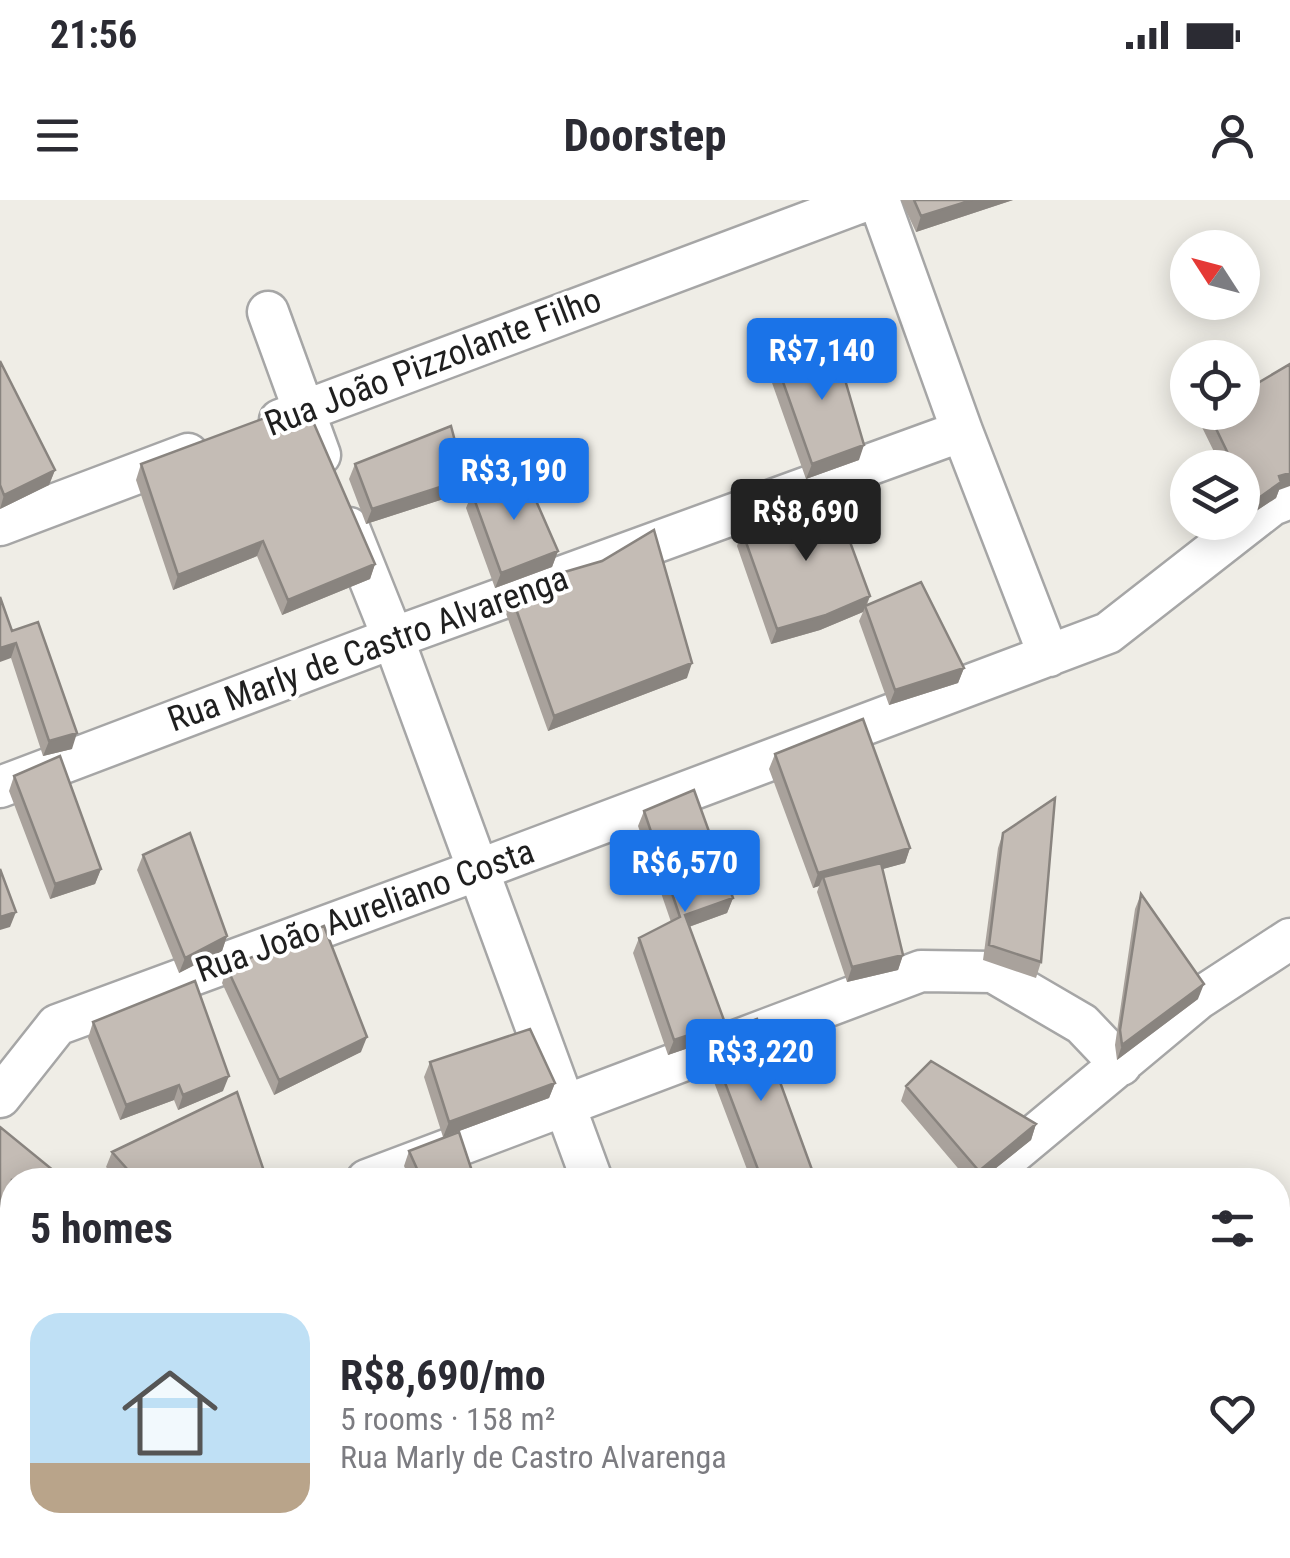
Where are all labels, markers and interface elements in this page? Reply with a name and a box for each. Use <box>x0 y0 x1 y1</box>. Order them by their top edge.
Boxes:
text: 21:56 <box>50 13 137 57</box>
icon: menu <box>30 108 85 163</box>
icon: person <box>1205 108 1260 163</box>
text: Doorstep <box>563 109 727 162</box>
north arrow <box>1170 230 1260 320</box>
map controls <box>1170 230 1260 540</box>
street label: Rua João Pizzolante Filho <box>259 279 607 445</box>
pin: R$7,140 <box>730 318 914 403</box>
text: R$7,140 <box>769 331 875 369</box>
button: locate <box>1170 340 1260 430</box>
pin: R$3,190 <box>422 438 606 523</box>
button: layers <box>1170 450 1260 540</box>
text: R$3,190 <box>461 451 567 489</box>
pin: R$8,690 <box>714 479 898 564</box>
text: R$8,690 <box>753 492 859 530</box>
street label: Rua Marly de Castro Alvarenga <box>162 557 574 741</box>
pin: R$6,570 <box>593 830 777 915</box>
street label: Rua João Aureliano Costa <box>190 831 540 991</box>
text: R$6,570 <box>632 843 738 881</box>
pin: R$3,220 <box>669 1019 853 1104</box>
text: R$3,220 <box>708 1032 814 1070</box>
icon: filters <box>1205 1201 1260 1256</box>
text: 5 homes <box>30 1204 173 1253</box>
text: R$8,690/mo <box>340 1351 546 1400</box>
icon: home <box>110 1353 230 1473</box>
icon: heart <box>1205 1386 1260 1441</box>
text: 5 rooms · 158 m² <box>340 1400 555 1438</box>
text: Rua Marly de Castro Alvarenga <box>340 1438 727 1476</box>

